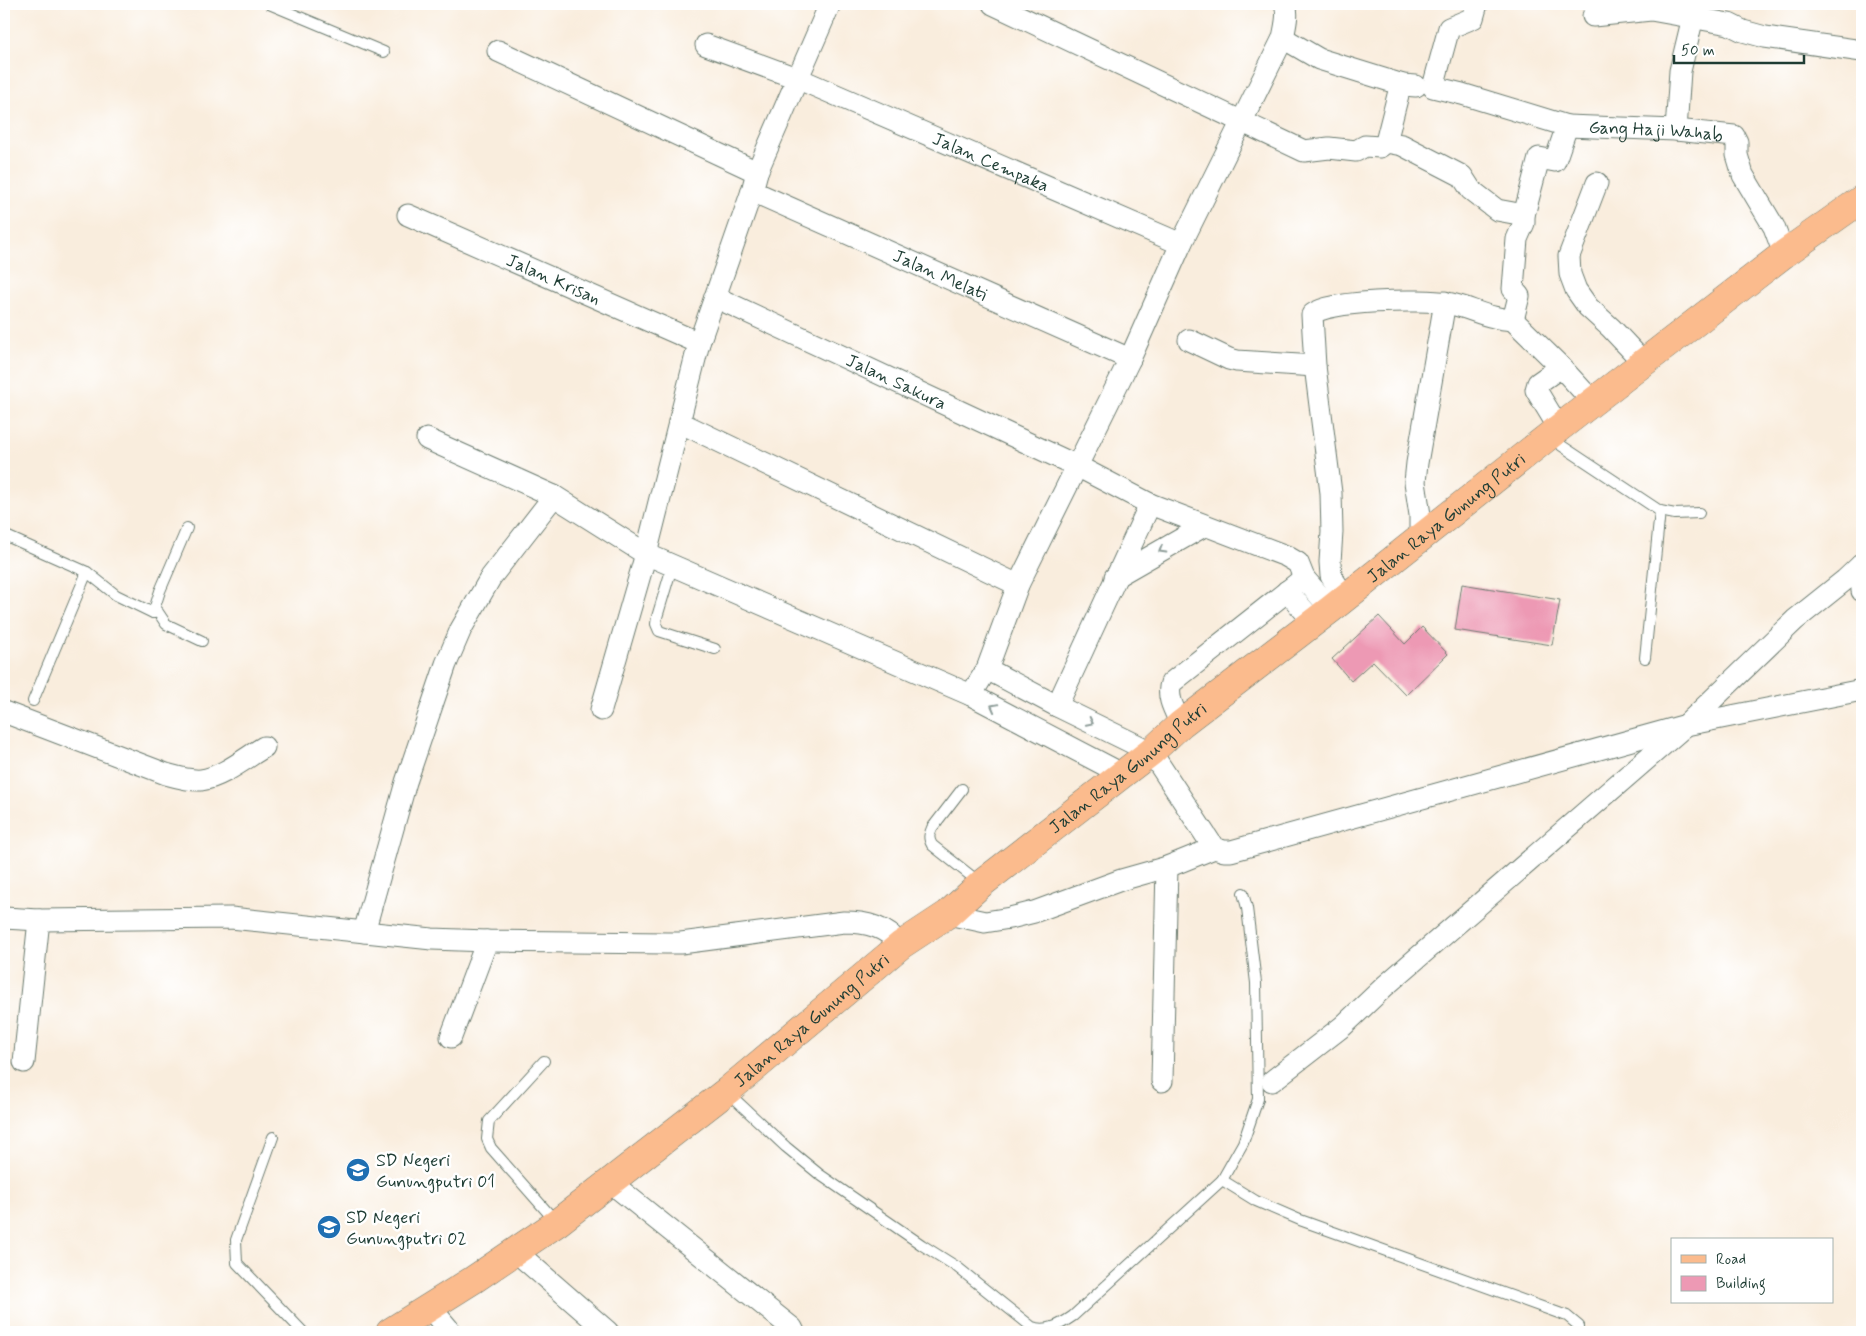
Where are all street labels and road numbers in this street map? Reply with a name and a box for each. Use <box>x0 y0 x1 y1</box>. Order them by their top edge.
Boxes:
street label: Gang Haji Wahab <box>1588 116 1724 148</box>
street label: Jalan Cempaka <box>928 127 1052 199</box>
street label: Jalan Melati <box>889 244 991 307</box>
street label: Jalan Krisan <box>502 249 604 311</box>
street label: Jalan Sakura <box>842 349 950 416</box>
street label: Jalan Raya Gunung Putri <box>1362 448 1531 589</box>
street label: Jalan Raya Gunung Putri <box>1044 697 1212 840</box>
street label: Jalan Raya Gunung Putri <box>729 948 895 1093</box>

